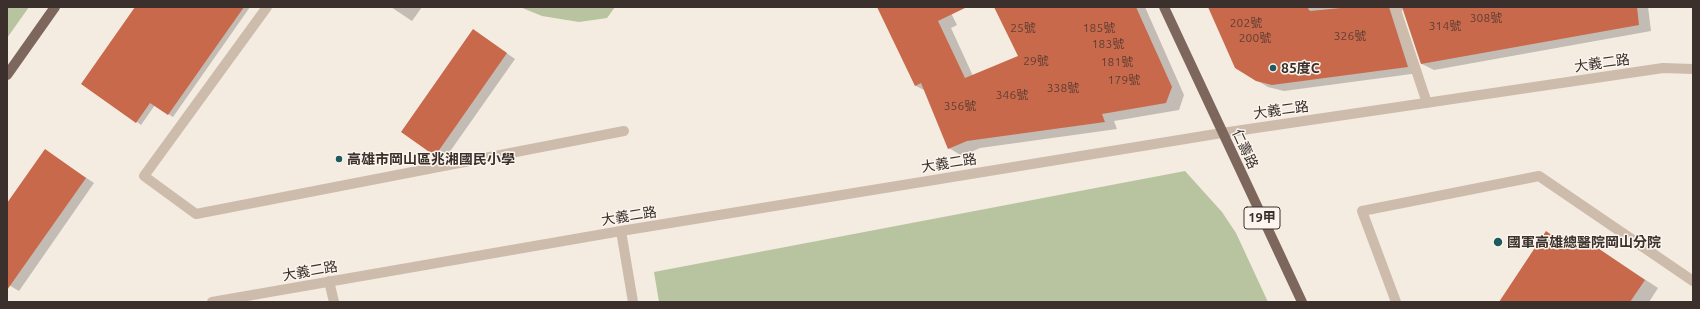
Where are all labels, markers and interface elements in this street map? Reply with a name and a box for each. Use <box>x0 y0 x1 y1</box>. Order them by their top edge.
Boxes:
house number: 308號 <box>1470 11 1502 25</box>
house number: 202號 <box>1230 16 1262 30</box>
house number: 314號 <box>1429 19 1461 33</box>
house number: 25號 <box>1010 21 1036 35</box>
house number: 185號 <box>1083 21 1115 35</box>
house number: 326號 <box>1334 29 1366 43</box>
house number: 200號 <box>1239 31 1271 45</box>
house number: 183號 <box>1092 37 1124 51</box>
street label: 大義二路 <box>1573 51 1631 75</box>
house number: 29號 <box>1023 54 1049 68</box>
house number: 181號 <box>1101 55 1133 69</box>
place label: 85度C <box>1281 60 1320 76</box>
marker: 85度C <box>1268 63 1278 73</box>
house number: 179號 <box>1108 73 1140 87</box>
house number: 338號 <box>1047 81 1079 95</box>
house number: 346號 <box>996 88 1028 102</box>
street label: 大義二路 <box>1252 98 1310 122</box>
house number: 356號 <box>944 99 976 113</box>
street label: 仁壽路 <box>1229 126 1261 172</box>
street label: 大義二路 <box>920 150 978 176</box>
place label: 高雄市岡山區兆湘國民小學 <box>347 151 515 167</box>
marker: 高雄市岡山區兆湘國民小學 <box>334 154 344 164</box>
street label: 大義二路 <box>600 203 658 229</box>
road number: 19甲 <box>1244 207 1280 229</box>
place label: 國軍高雄總醫院岡山分院 <box>1507 234 1661 250</box>
marker: 國軍高雄總醫院岡山分院 <box>1492 236 1504 248</box>
street label: 大義二路 <box>281 258 339 284</box>

